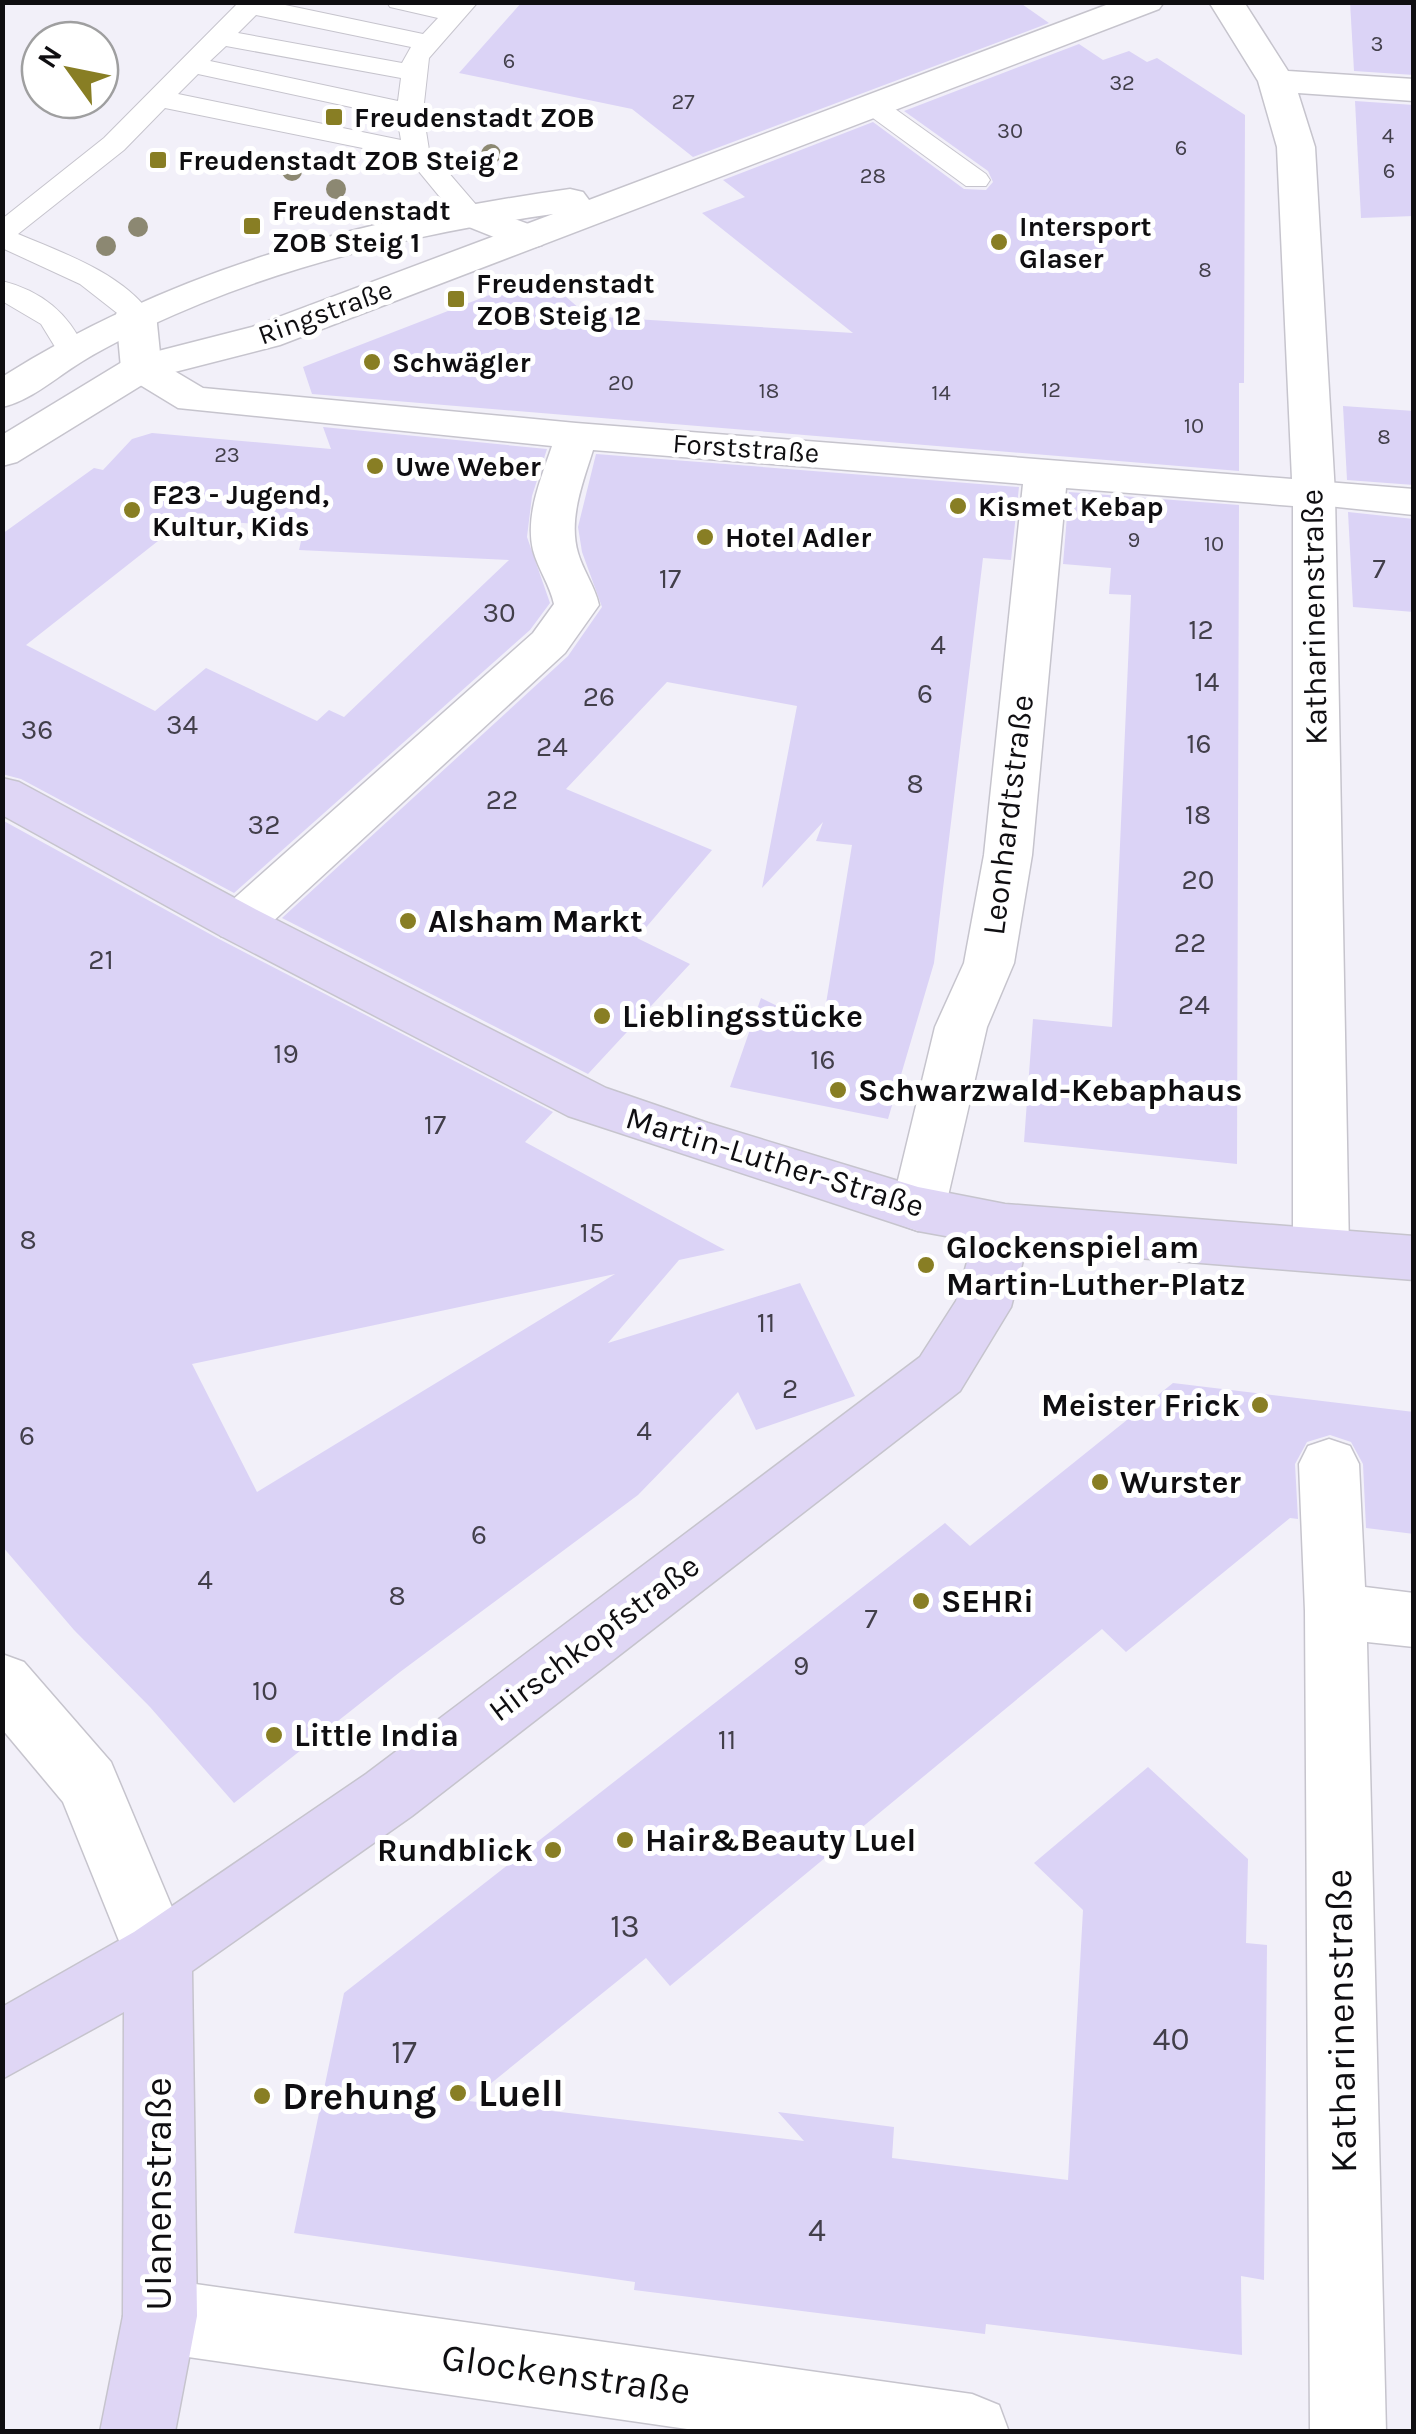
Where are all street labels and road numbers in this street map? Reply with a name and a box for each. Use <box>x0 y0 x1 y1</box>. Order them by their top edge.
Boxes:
street label: Ringstraße <box>253 272 397 352</box>
street label: Forststraße <box>672 426 820 470</box>
street label: Katharinenstraße <box>1293 489 1335 745</box>
street label: Leonhardtstraße <box>975 693 1041 937</box>
street label: Martin-Luther-Straße <box>621 1099 929 1225</box>
street label: Hirschkopfstraße <box>482 1547 706 1729</box>
street label: Katharinenstraße <box>1316 1868 1366 2174</box>
street label: Ulanenstraße <box>136 2077 181 2311</box>
street label: Glockenstraße <box>439 2334 693 2414</box>

